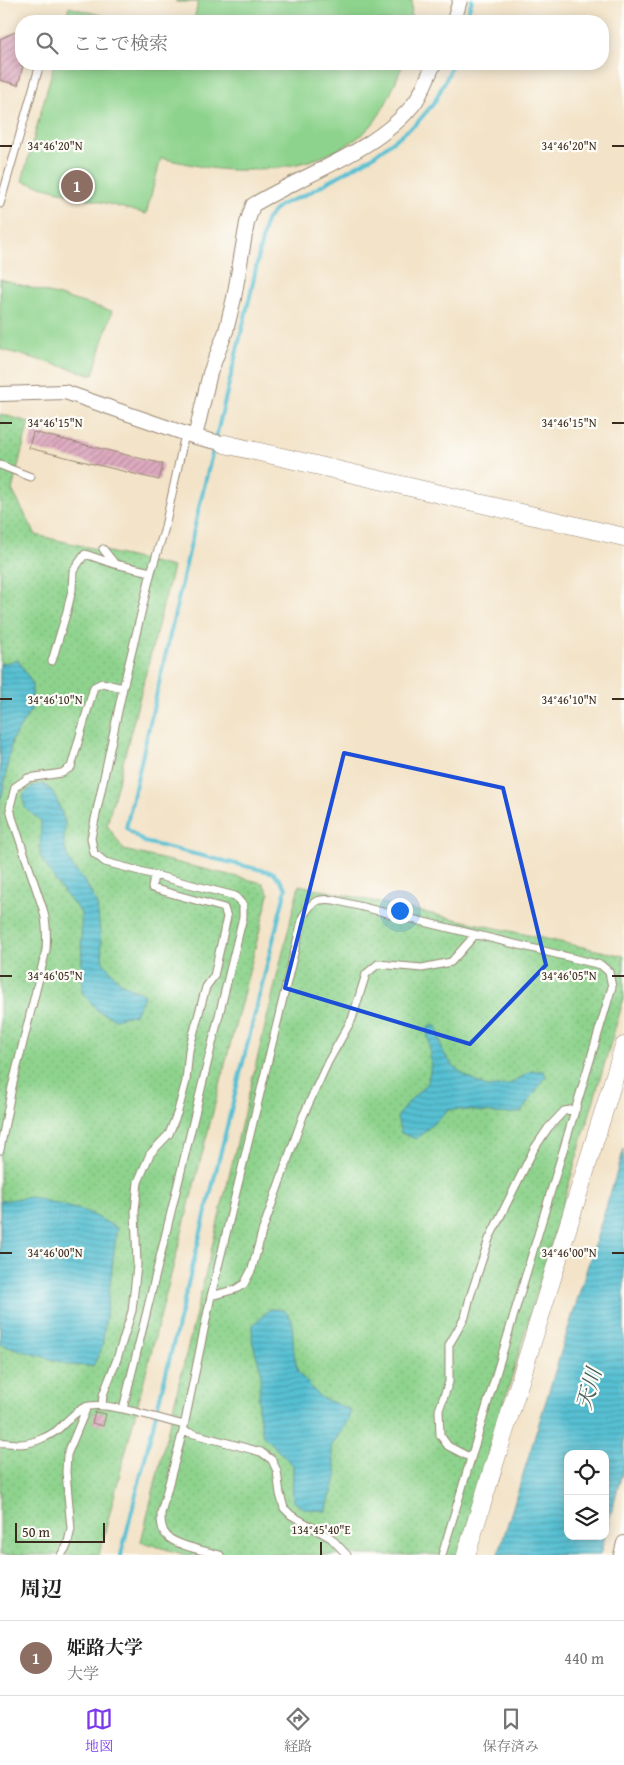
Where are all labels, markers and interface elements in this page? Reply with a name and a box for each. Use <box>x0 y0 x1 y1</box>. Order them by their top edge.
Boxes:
search box <box>15 15 609 70</box>
icon: search <box>33 29 61 57</box>
text: ここで検索 <box>73 29 168 57</box>
text: 34°46'20"N <box>27 137 83 154</box>
text: 34°46'20"N <box>541 137 597 154</box>
pin: 1 <box>61 167 93 205</box>
text: 34°46'15"N <box>27 414 83 431</box>
text: 34°46'15"N <box>541 414 597 431</box>
text: 34°46'10"N <box>27 691 83 708</box>
text: 34°46'10"N <box>541 691 597 708</box>
your location <box>387 898 413 924</box>
text: 34°46'05"N <box>27 967 83 984</box>
text: 34°46'05"N <box>541 967 597 984</box>
text: 34°46'00"N <box>27 1244 83 1261</box>
text: 34°46'00"N <box>541 1244 597 1261</box>
water label: 天川 <box>568 1362 610 1413</box>
map controls <box>564 1450 609 1540</box>
button: locate <box>564 1450 609 1495</box>
button: layers <box>564 1495 609 1540</box>
scale bar <box>15 1520 105 1543</box>
text: 134°45'40"E <box>291 1521 351 1538</box>
text: 50 m <box>22 1522 50 1542</box>
text: 周辺 <box>20 1573 62 1604</box>
text: 姫路大学 <box>67 1633 143 1661</box>
text: 1 <box>32 1646 40 1670</box>
text: 440 m <box>564 1646 604 1670</box>
text: 大学 <box>67 1661 99 1685</box>
tab: 地図 <box>85 1705 113 1756</box>
tab: 経路 <box>284 1705 312 1756</box>
tab: 保存済み <box>483 1705 539 1756</box>

